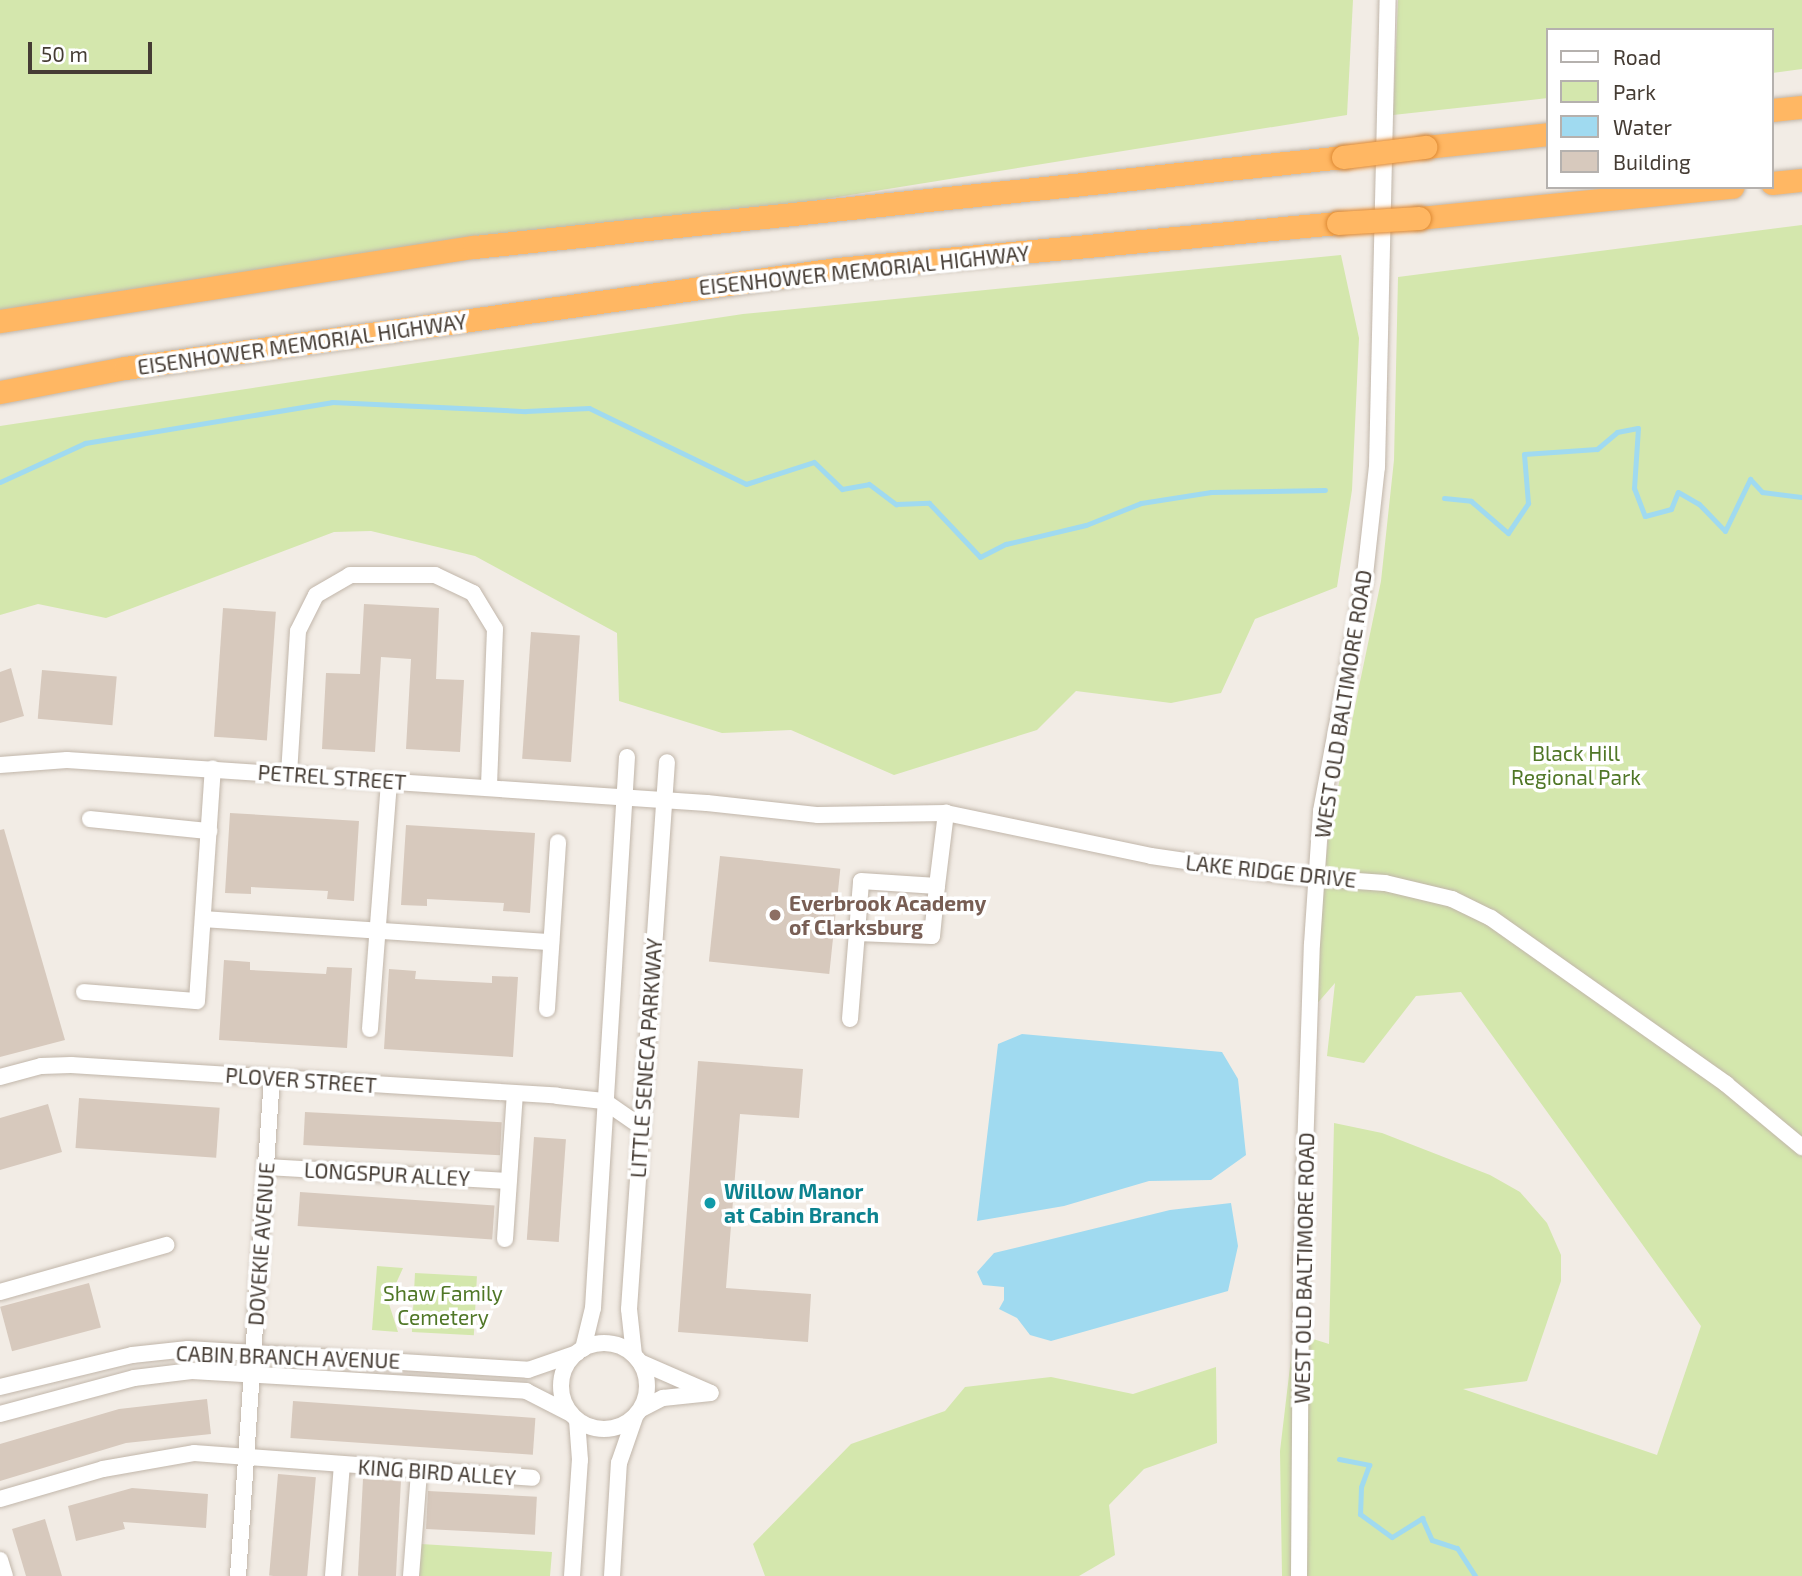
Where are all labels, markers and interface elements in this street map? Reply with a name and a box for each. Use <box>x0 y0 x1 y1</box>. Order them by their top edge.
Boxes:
scale bar <box>32 28 156 72</box>
legend <box>1546 28 1774 189</box>
text: 50 m <box>41 41 88 66</box>
text: Road <box>1613 44 1661 69</box>
text: Park <box>1613 79 1656 104</box>
text: Water <box>1613 114 1672 139</box>
text: Building <box>1613 149 1691 174</box>
street label: EISENHOWER MEMORIAL HIGHWAY <box>697 240 1031 300</box>
street label: EISENHOWER MEMORIAL HIGHWAY <box>136 308 468 380</box>
street label: WEST OLD BALTIMORE ROAD <box>1309 568 1377 840</box>
park label: Black Hill Regional Park <box>1511 740 1641 790</box>
street label: PETREL STREET <box>257 759 407 795</box>
street label: LAKE RIDGE DRIVE <box>1184 850 1358 892</box>
place label: Everbrook Academy of Clarksburg <box>789 890 987 940</box>
marker: Everbrook Academy of Clarksburg <box>767 907 783 923</box>
street label: LITTLE SENECA PARKWAY <box>625 937 667 1179</box>
street label: PLOVER STREET <box>224 1062 378 1098</box>
street label: WEST OLD BALTIMORE ROAD <box>1289 1132 1319 1404</box>
street label: LONGSPUR ALLEY <box>303 1157 471 1191</box>
street label: DOVEKIE AVENUE <box>243 1161 279 1327</box>
place label: Willow Manor at Cabin Branch <box>724 1178 879 1228</box>
marker: Willow Manor at Cabin Branch <box>702 1195 718 1211</box>
park label: Shaw Family Cemetery <box>383 1280 503 1330</box>
street label: CABIN BRANCH AVENUE <box>175 1340 401 1374</box>
street label: KING BIRD ALLEY <box>357 1454 517 1490</box>

